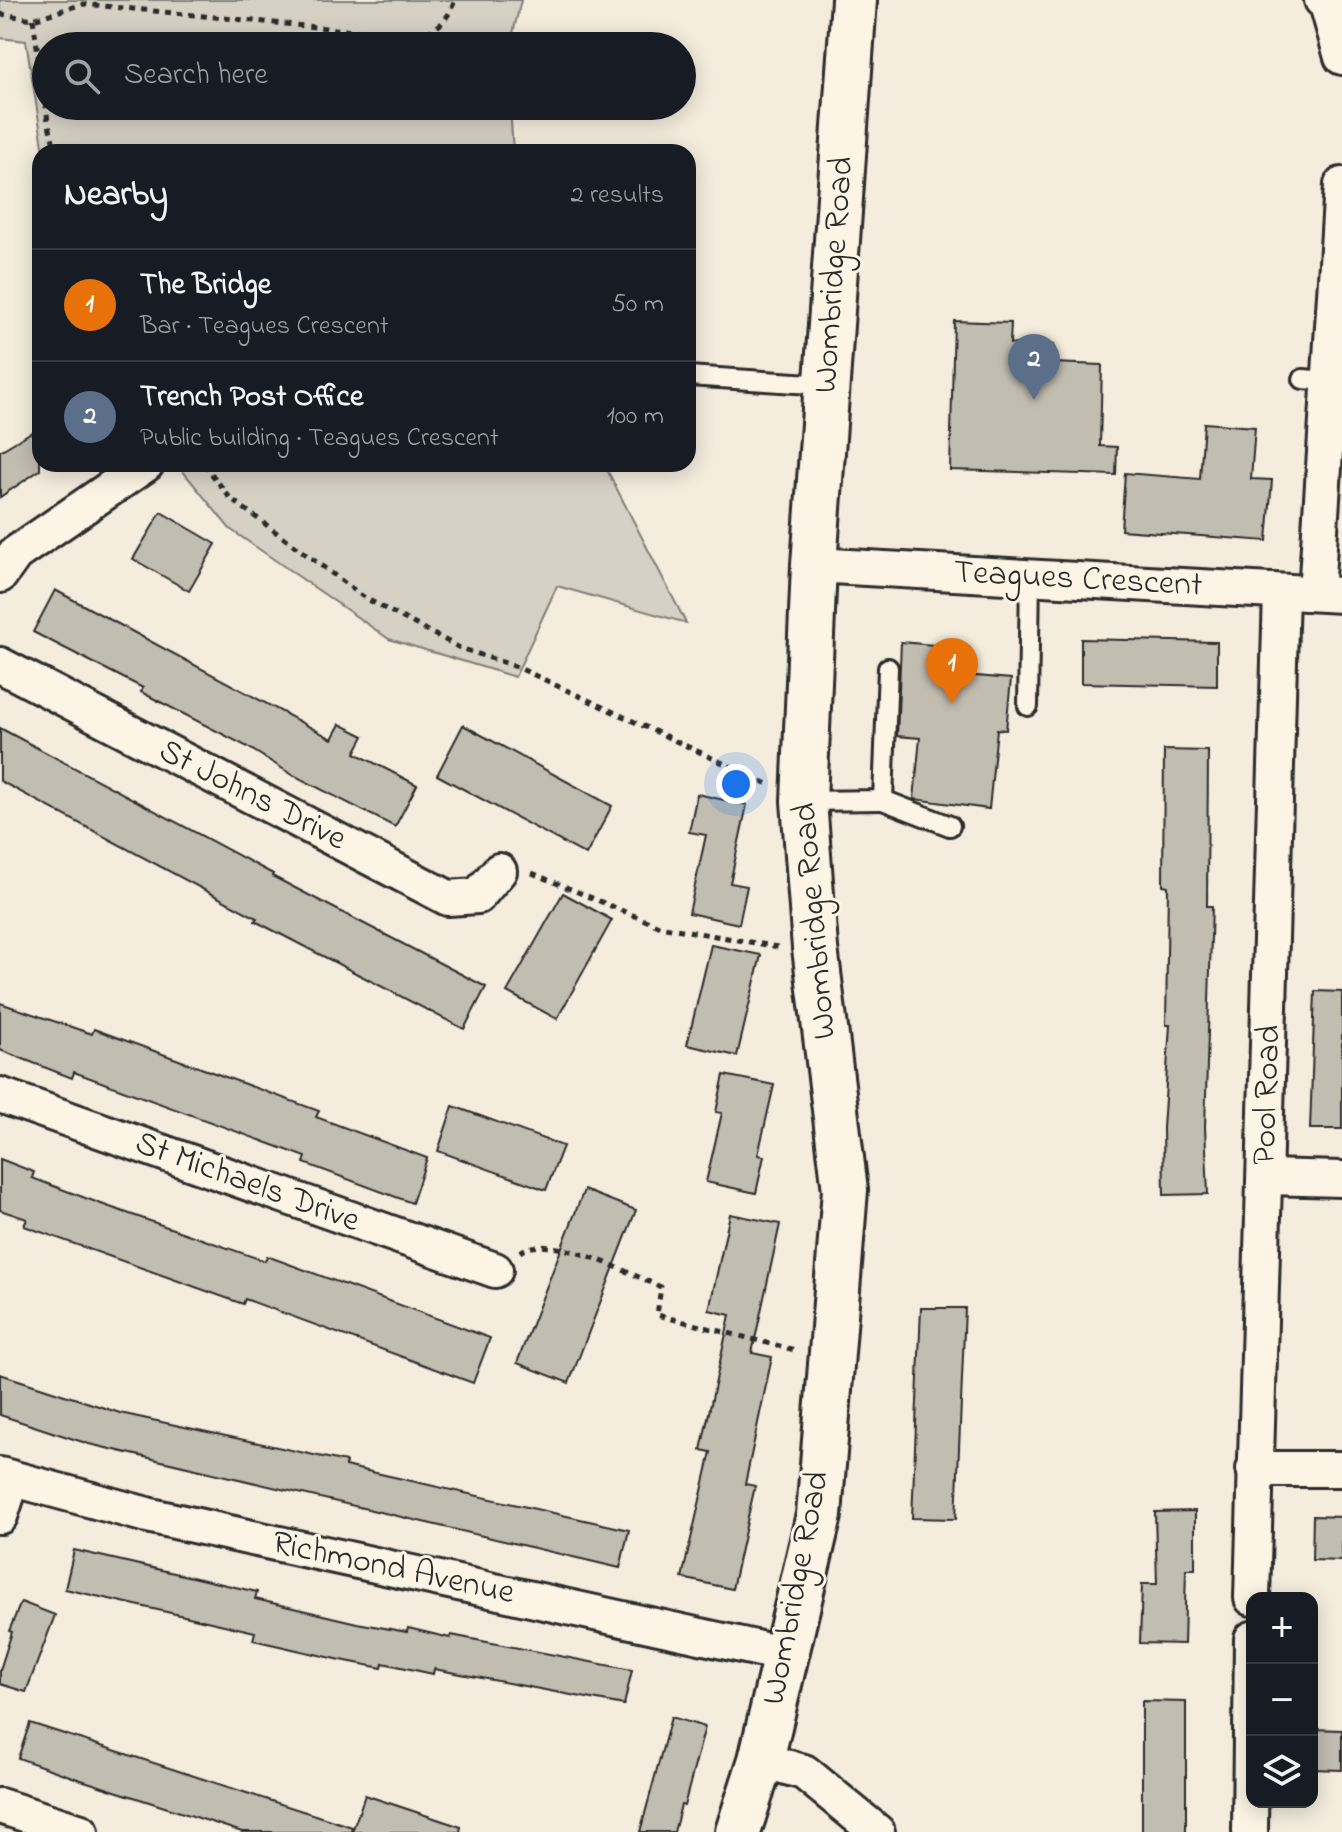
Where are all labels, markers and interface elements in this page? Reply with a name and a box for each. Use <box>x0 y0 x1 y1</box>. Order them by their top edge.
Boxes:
search box <box>32 32 696 120</box>
icon: search <box>60 54 104 98</box>
text: Search here <box>124 54 268 98</box>
street label: Wombridge Road <box>802 155 868 395</box>
text: Nearby <box>64 171 168 221</box>
text: 2 results <box>571 177 664 215</box>
text: The Bridge <box>140 264 271 308</box>
text: 1 <box>86 286 94 324</box>
text: 50 m <box>611 286 664 324</box>
text: Bar · Teagues Crescent <box>140 308 389 346</box>
pin: 2 <box>1008 334 1060 400</box>
text: Trench Post Office <box>140 376 363 420</box>
text: 2 <box>84 398 96 436</box>
text: 100 m <box>607 398 664 436</box>
text: Public building · Teagues Crescent <box>140 420 499 458</box>
street label: Teagues Crescent <box>952 549 1204 611</box>
pin: 1 <box>926 638 978 704</box>
street label: St Johns Drive <box>149 727 355 865</box>
your location <box>716 764 756 804</box>
street label: Wombridge Road <box>781 801 851 1041</box>
street label: Pool Road <box>1241 1024 1295 1166</box>
street label: St Michaels Drive <box>128 1119 367 1247</box>
street label: Wombridge Road <box>750 1467 844 1709</box>
street label: Richmond Avenue <box>267 1519 519 1619</box>
map controls <box>1246 1592 1318 1808</box>
button: + <box>1246 1592 1318 1664</box>
button: − <box>1246 1664 1318 1736</box>
button: layers <box>1246 1736 1318 1808</box>

